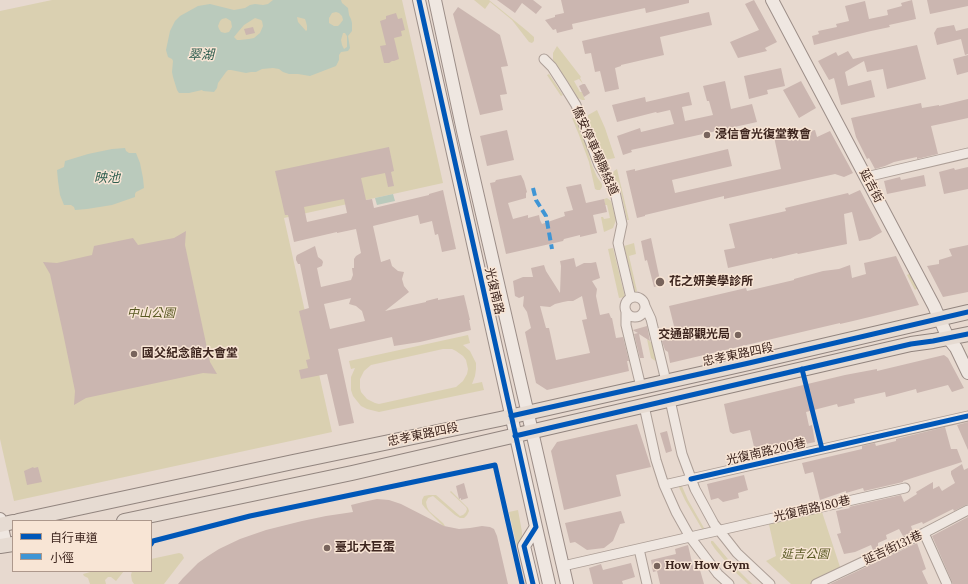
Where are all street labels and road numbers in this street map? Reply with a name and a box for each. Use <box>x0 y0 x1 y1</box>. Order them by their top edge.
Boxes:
street label: 僑安停車場聯絡道 <box>569 104 621 198</box>
street label: 延吉街 <box>856 167 886 205</box>
street label: 光復南路 <box>482 266 506 316</box>
street label: 忠孝東路四段 <box>701 340 775 370</box>
street label: 忠孝東路四段 <box>386 420 460 450</box>
street label: 光復南路200巷 <box>725 436 807 468</box>
street label: 光復南路180巷 <box>772 493 852 525</box>
street label: 延吉街131巷 <box>861 528 925 568</box>

